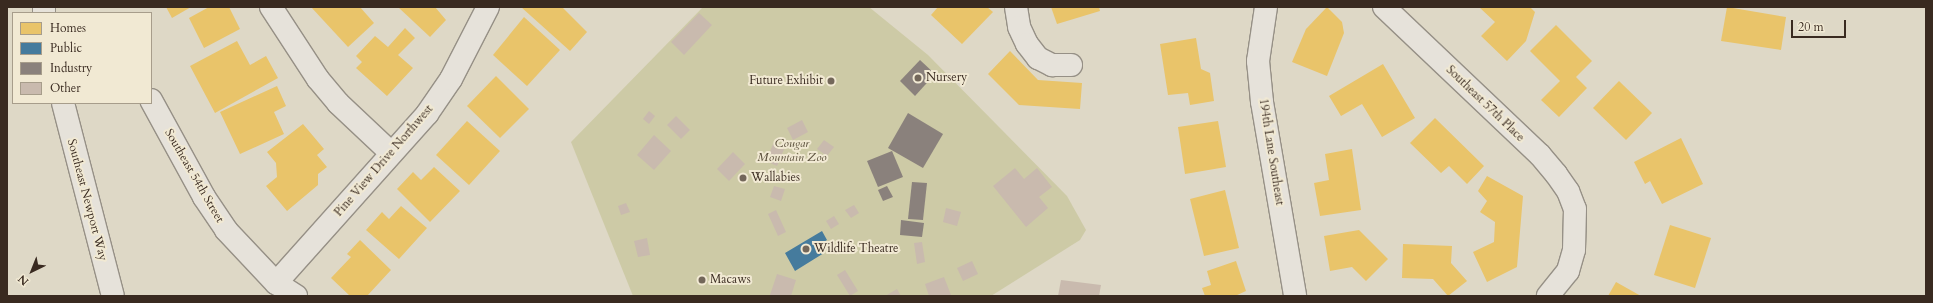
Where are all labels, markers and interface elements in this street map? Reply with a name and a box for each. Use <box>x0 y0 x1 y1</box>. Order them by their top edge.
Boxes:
legend <box>12 12 152 104</box>
scale bar <box>1793 12 1848 38</box>
text: 20 m <box>1798 19 1824 35</box>
text: Homes <box>50 20 86 36</box>
text: Public <box>50 40 82 56</box>
text: Industry <box>50 60 92 76</box>
street label: Southeast 57th Place <box>1443 63 1527 145</box>
place label: Nursery <box>926 71 967 85</box>
marker: Nursery <box>913 73 923 83</box>
place label: Future Exhibit <box>749 74 823 88</box>
marker: Future Exhibit <box>826 76 836 86</box>
text: Other <box>50 80 81 96</box>
street label: 194th Lane Southeast <box>1255 98 1287 206</box>
street label: Pine View Drive Northwest <box>332 102 436 220</box>
street label: Southeast 54th Street <box>161 127 227 225</box>
park label: Cougar Mountain Zoo <box>757 137 827 165</box>
street label: Southeast Newport Way <box>64 138 110 262</box>
place label: Wallabies <box>751 171 800 185</box>
marker: Wallabies <box>738 173 748 183</box>
place label: Wildlife Theatre <box>814 242 898 256</box>
marker: Wildlife Theatre <box>801 244 811 254</box>
north arrow <box>12 251 52 291</box>
text: N <box>15 271 32 289</box>
place label: Macaws <box>710 273 751 287</box>
marker: Macaws <box>697 275 707 285</box>

